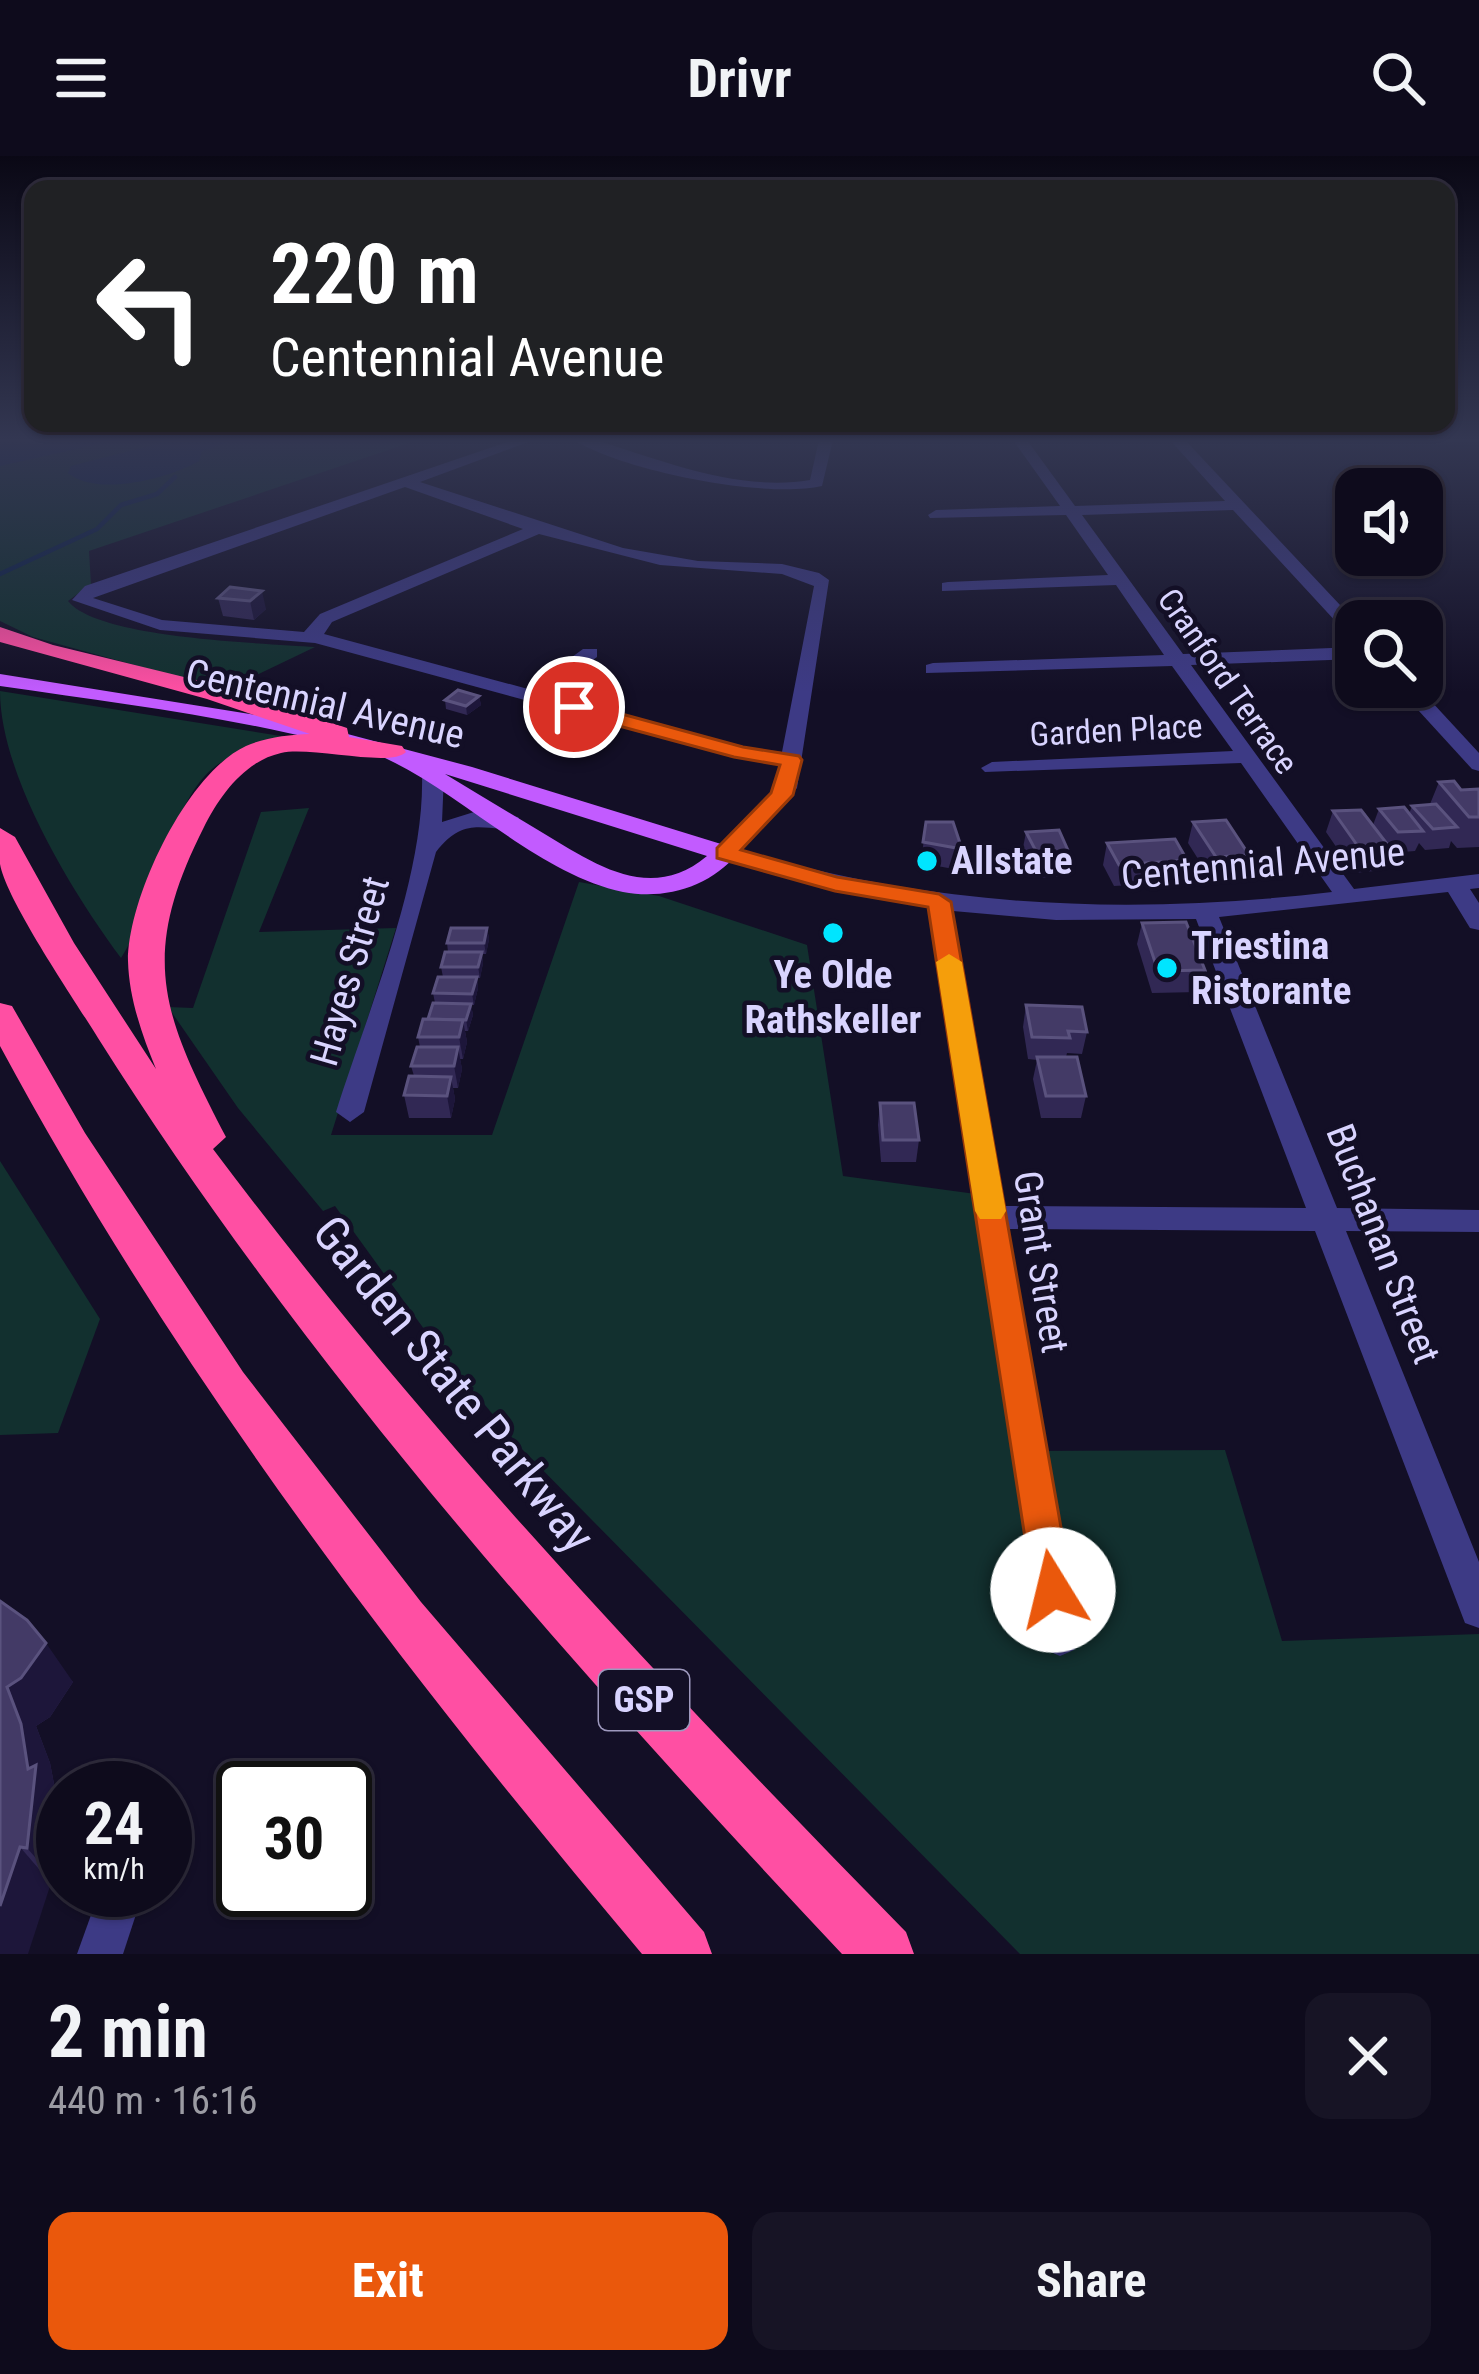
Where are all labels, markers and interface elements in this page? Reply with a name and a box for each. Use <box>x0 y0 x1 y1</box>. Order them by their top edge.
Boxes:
icon: menu <box>48 45 114 111</box>
icon: search <box>1365 45 1431 111</box>
text: Drivr <box>687 47 792 110</box>
text: 220 m <box>270 225 479 324</box>
icon: left <box>72 228 228 384</box>
text: Centennial Avenue <box>270 326 664 389</box>
map controls <box>1335 468 1443 708</box>
button: sound <box>1335 468 1443 576</box>
street label: Cranford Terrace <box>1150 581 1306 781</box>
button: search <box>1335 600 1443 708</box>
street label: Centennial Avenue <box>181 650 469 758</box>
pin <box>523 656 625 758</box>
icon: arrive <box>541 674 607 740</box>
street label: Garden Place <box>1029 706 1203 754</box>
street label: Centennial Avenue <box>1119 829 1407 899</box>
place label: Allstate <box>951 838 1073 884</box>
marker: Allstate <box>914 848 940 874</box>
street label: Hayes Street <box>301 871 399 1071</box>
marker: Ye Olde Rathskeller <box>820 920 846 946</box>
place label: Triestina Ristorante <box>1191 923 1351 1014</box>
place label: Ye Olde Rathskeller <box>745 952 922 1043</box>
marker: Triestina Ristorante <box>1154 955 1180 981</box>
street label: Buchanan Street <box>1316 1118 1450 1370</box>
street label: Grant Street <box>1004 1168 1078 1356</box>
street label: Garden State Parkway <box>301 1205 607 1563</box>
position arrow <box>990 1527 1116 1653</box>
road number: GSP <box>599 1670 689 1730</box>
speed limit sign: 30 <box>216 1761 372 1917</box>
text: 24 <box>84 1788 144 1859</box>
text: km/h <box>83 1851 145 1886</box>
text: 2 min <box>48 1990 208 2075</box>
button: close <box>1305 1993 1431 2119</box>
text: 440 m · 16:16 <box>48 2078 258 2124</box>
button: Exit <box>48 2212 728 2350</box>
button: Share <box>752 2212 1431 2350</box>

